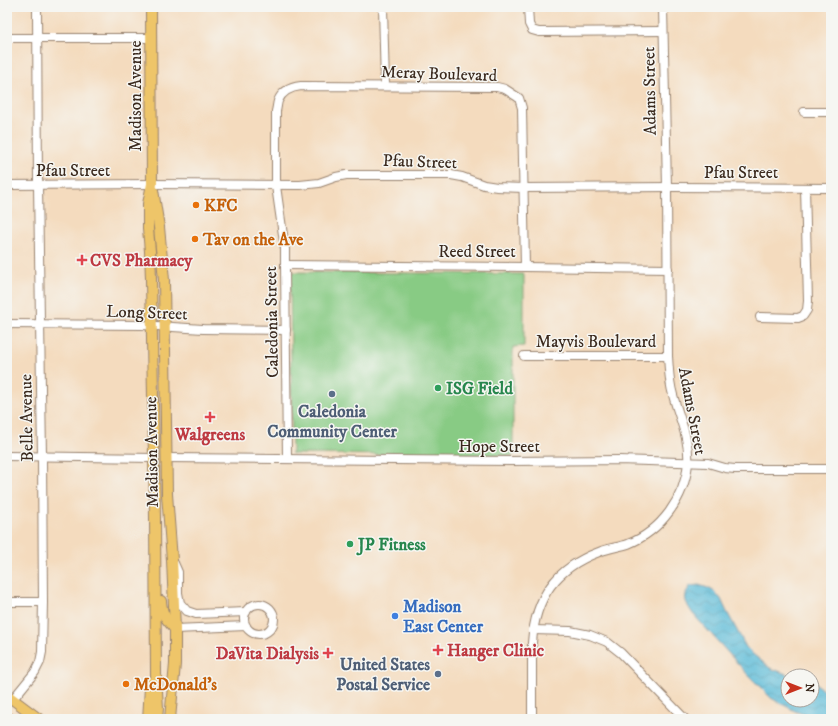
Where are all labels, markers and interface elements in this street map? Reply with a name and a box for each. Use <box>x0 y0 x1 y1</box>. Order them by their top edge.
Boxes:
street label: Madison Avenue <box>125 40 147 152</box>
street label: Adams Street <box>638 46 662 136</box>
street label: Meray Boulevard <box>380 61 498 87</box>
street label: Pfau Street <box>382 150 458 174</box>
street label: Pfau Street <box>36 160 111 182</box>
street label: Pfau Street <box>704 162 779 184</box>
place label: KFC <box>204 195 238 217</box>
marker: KFC <box>191 200 201 210</box>
place label: Tav on the Ave <box>202 229 303 251</box>
marker: Tav on the Ave <box>190 234 200 244</box>
street label: Reed Street <box>438 241 516 263</box>
place label: CVS Pharmacy <box>90 250 193 272</box>
marker: CVS Pharmacy <box>77 255 87 265</box>
street label: Caledonia Street <box>260 265 284 378</box>
street label: Long Street <box>106 301 189 325</box>
street label: Mayvis Boulevard <box>536 331 657 353</box>
street label: Adams Street <box>673 365 711 457</box>
street label: Belle Avenue <box>15 374 39 462</box>
place label: ISG Field <box>446 378 513 400</box>
marker: ISG Field <box>433 383 443 393</box>
marker: Caledonia Community Center <box>327 389 337 399</box>
street label: Madison Avenue <box>140 396 164 508</box>
place label: Caledonia Community Center <box>267 401 397 443</box>
marker: Walgreens <box>205 412 215 422</box>
place label: Walgreens <box>174 424 245 446</box>
street label: Hope Street <box>458 436 540 458</box>
place label: JP Fitness <box>356 534 426 556</box>
marker: JP Fitness <box>345 539 355 549</box>
place label: Madison East Center <box>403 596 484 638</box>
marker: Madison East Center <box>390 611 400 621</box>
place label: Hanger Clinic <box>447 640 545 662</box>
place label: DaVita Dialysis <box>216 643 319 665</box>
marker: Hanger Clinic <box>432 644 444 656</box>
marker: DaVita Dialysis <box>322 647 334 659</box>
place label: United States Postal Service <box>336 654 430 696</box>
north arrow <box>780 668 820 708</box>
marker: United States Postal Service <box>433 669 443 679</box>
place label: McDonald's <box>134 674 217 696</box>
marker: McDonald's <box>121 679 131 689</box>
text: N <box>802 683 816 693</box>

